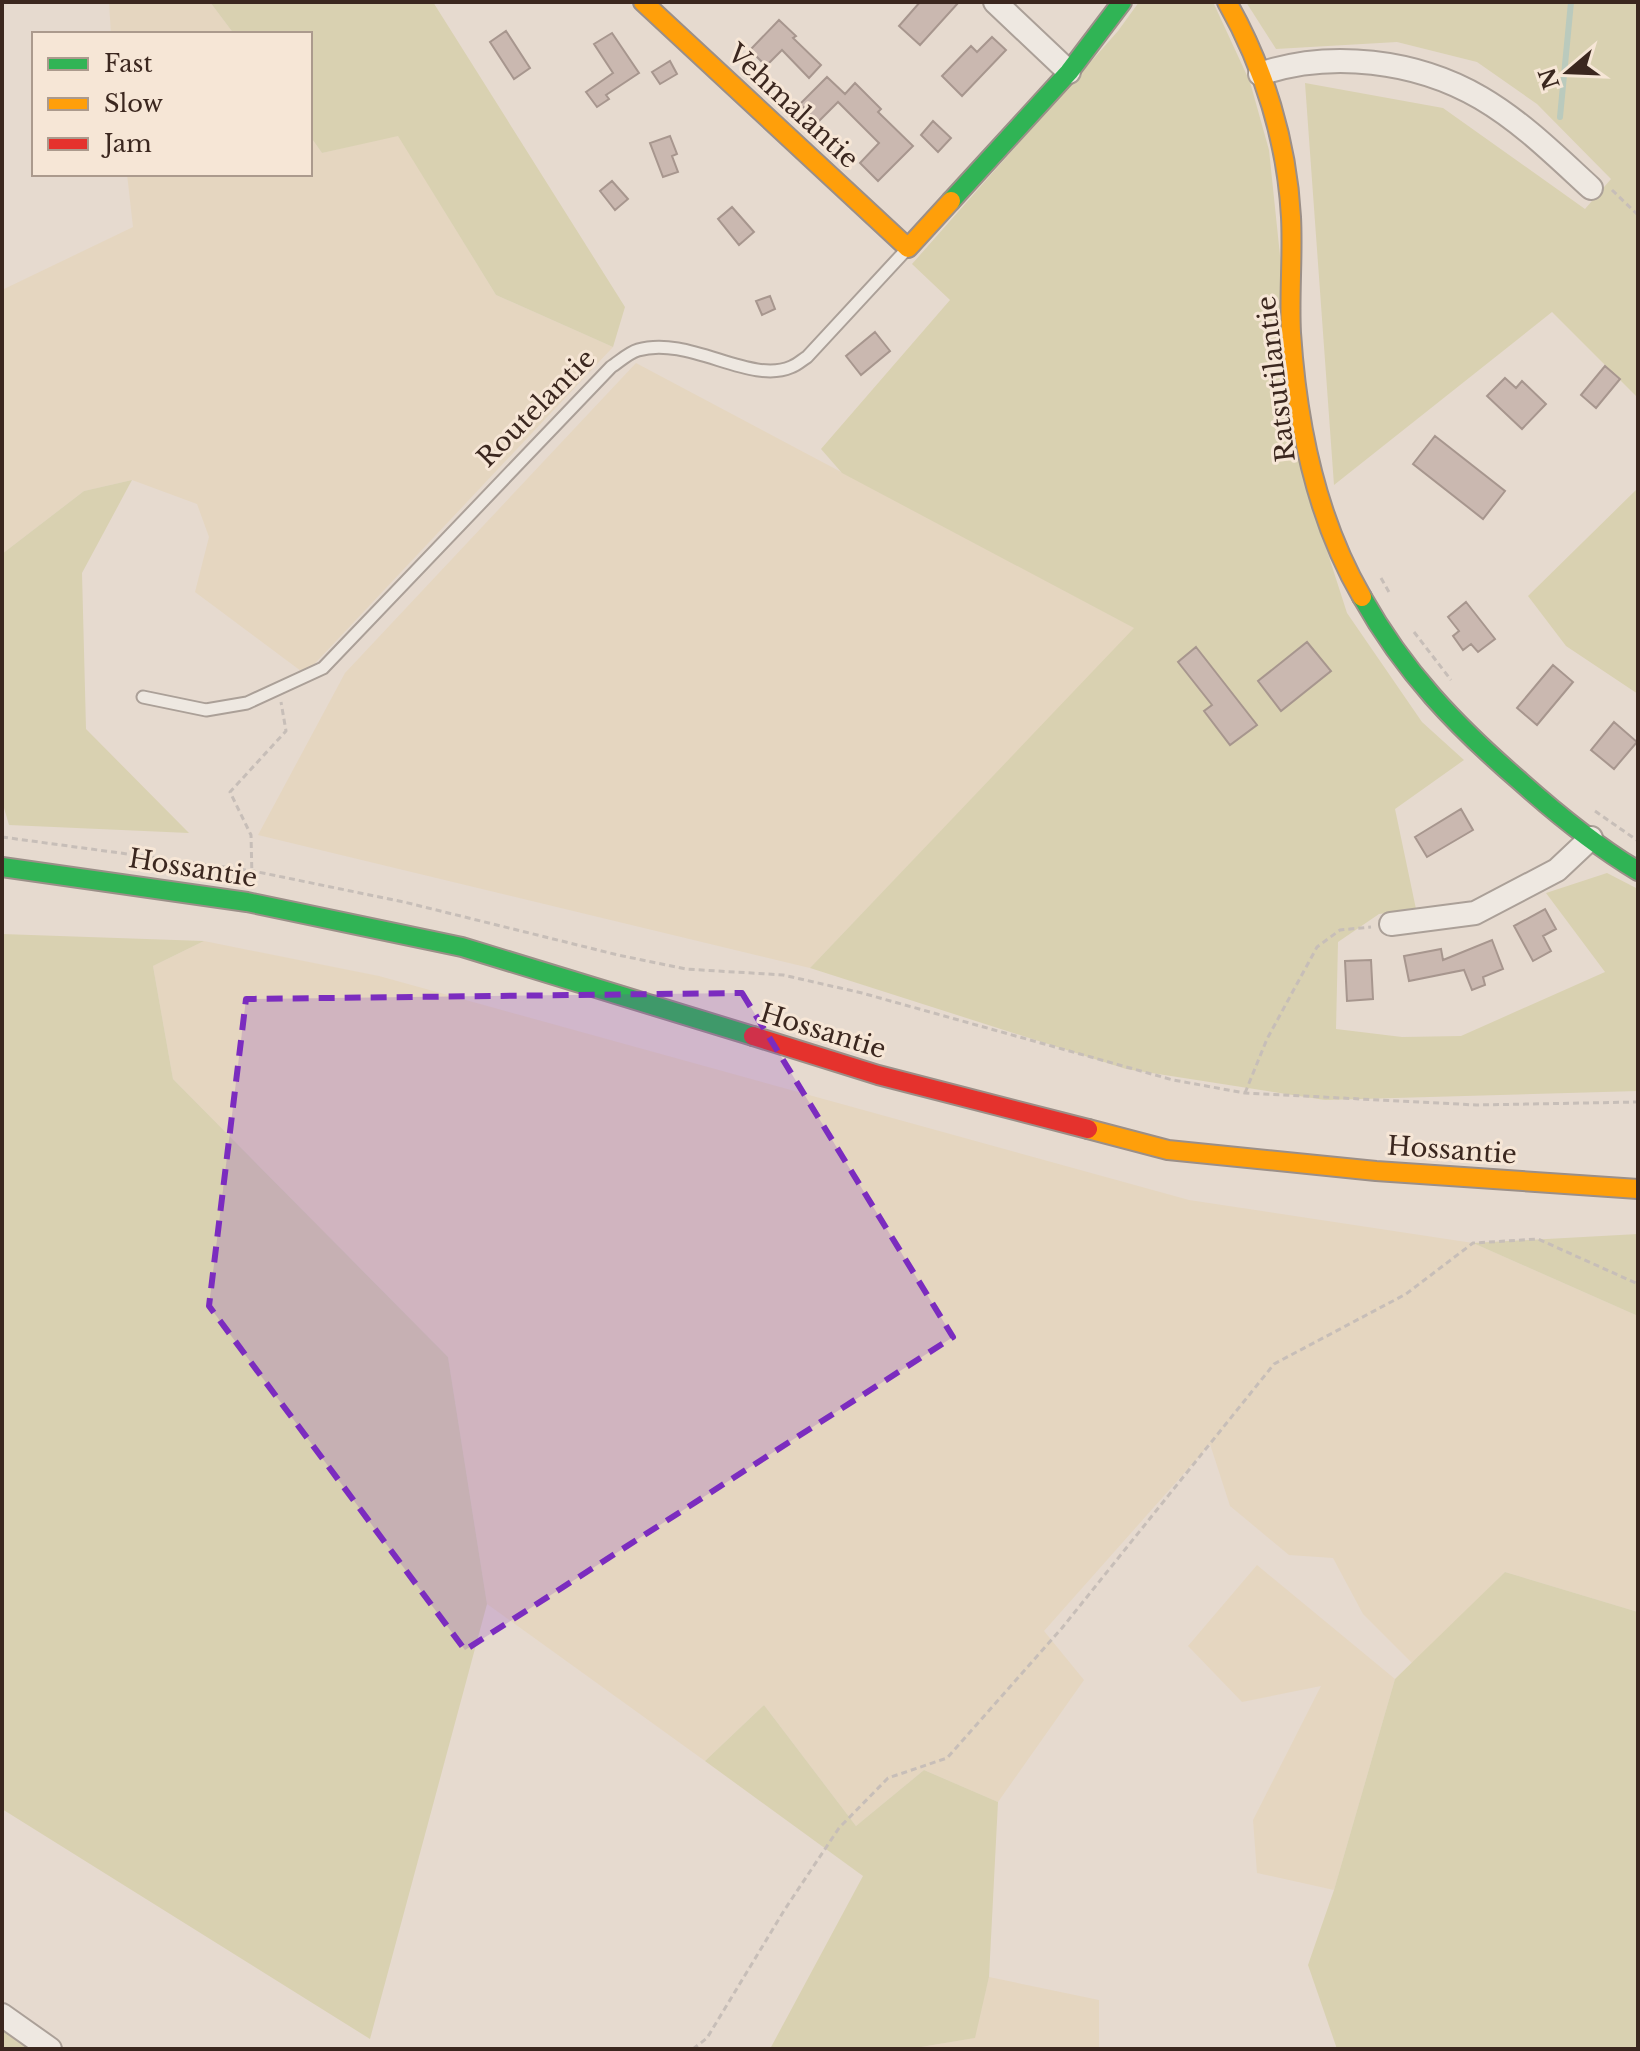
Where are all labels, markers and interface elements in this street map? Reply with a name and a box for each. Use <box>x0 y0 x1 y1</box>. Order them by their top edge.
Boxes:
legend <box>32 32 312 176</box>
north arrow <box>1528 32 1608 112</box>
street label: Vehmalantie <box>720 36 865 175</box>
text: Fast <box>104 49 152 78</box>
text: N <box>1533 64 1566 93</box>
text: Slow <box>104 89 163 118</box>
text: Jam <box>101 129 152 158</box>
street label: Ratsutilantie <box>1250 294 1302 464</box>
street label: Routelantie <box>470 342 602 474</box>
street label: Hossantie <box>126 842 260 894</box>
street label: Hossantie <box>756 997 890 1065</box>
street label: Hossantie <box>1386 1130 1518 1170</box>

